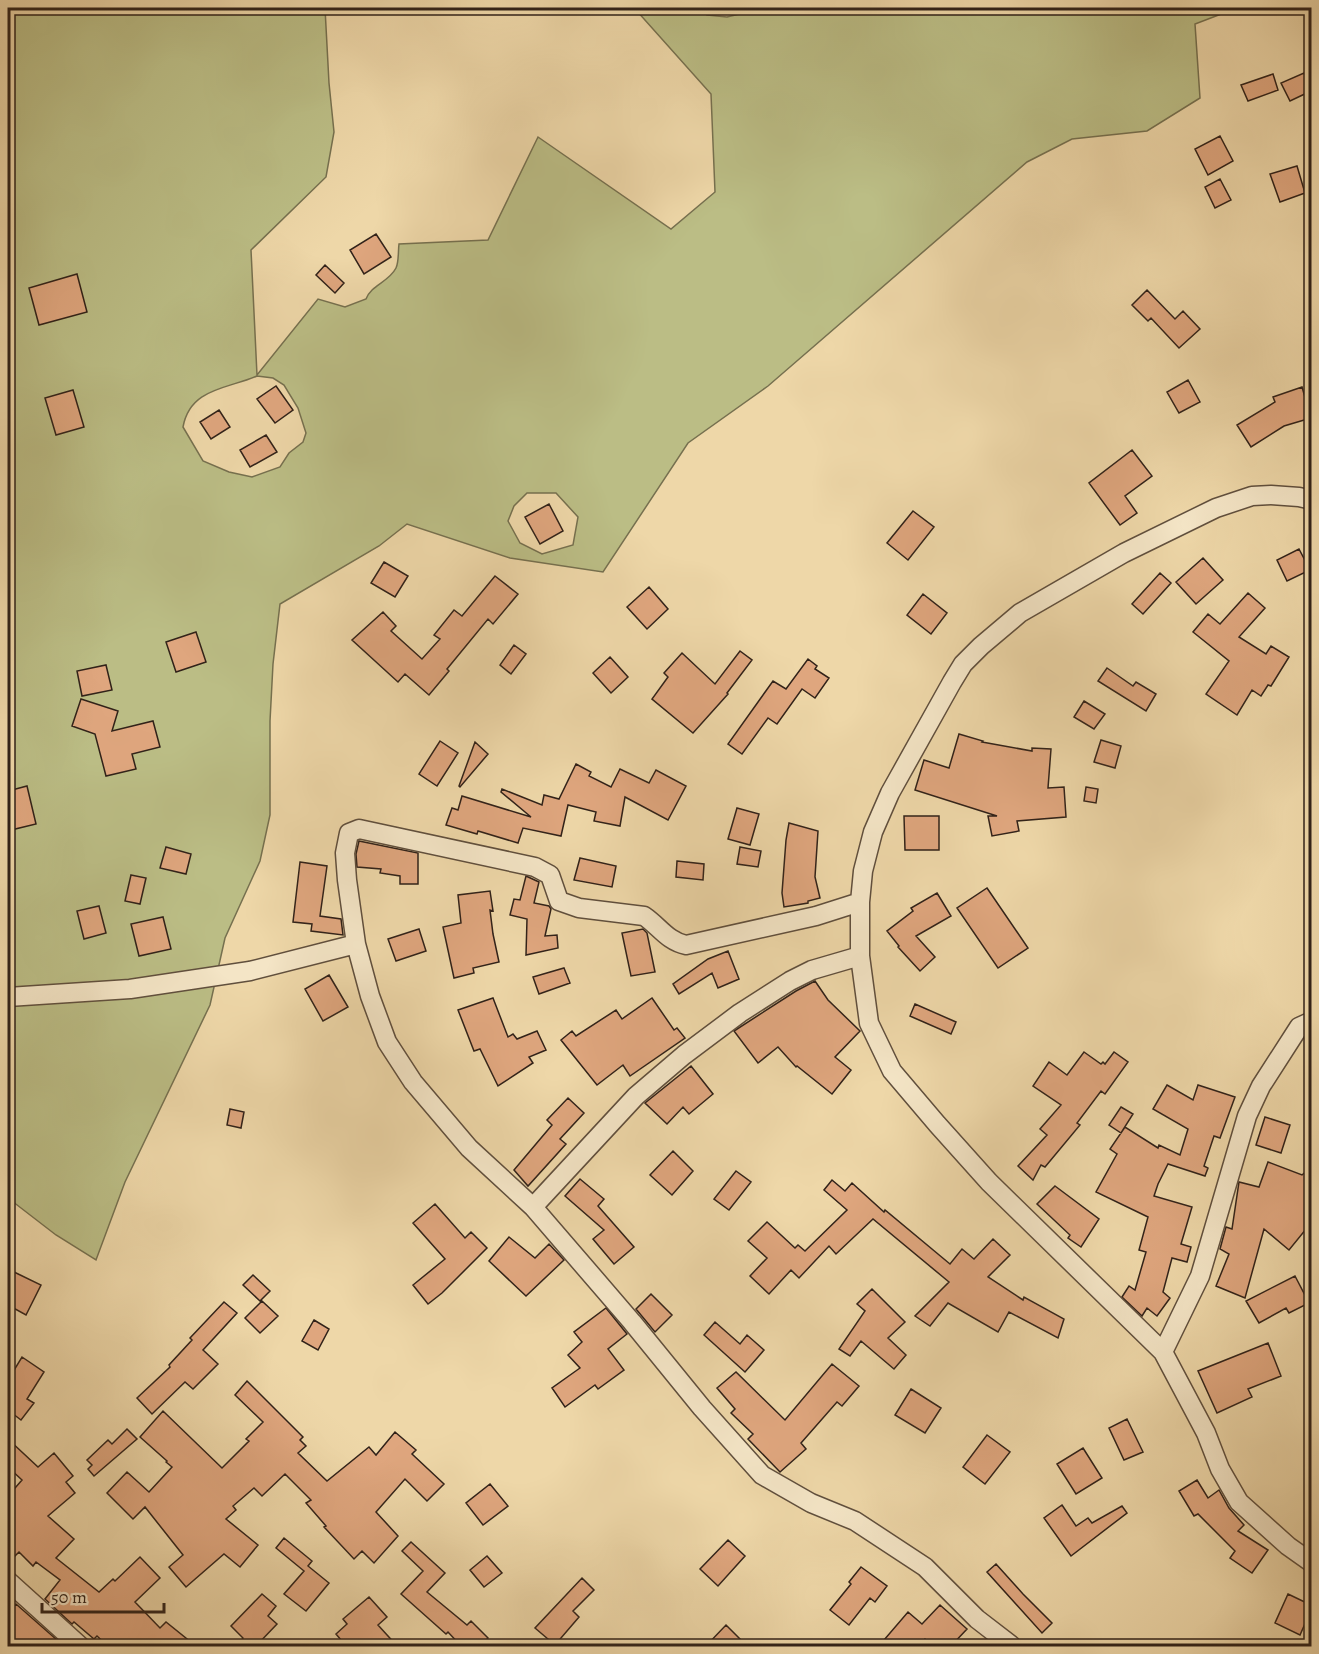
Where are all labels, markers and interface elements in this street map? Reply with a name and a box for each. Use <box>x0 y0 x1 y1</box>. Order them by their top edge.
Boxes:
scale bar <box>42 1576 164 1614</box>
text: 50 m <box>51 1585 87 1609</box>

